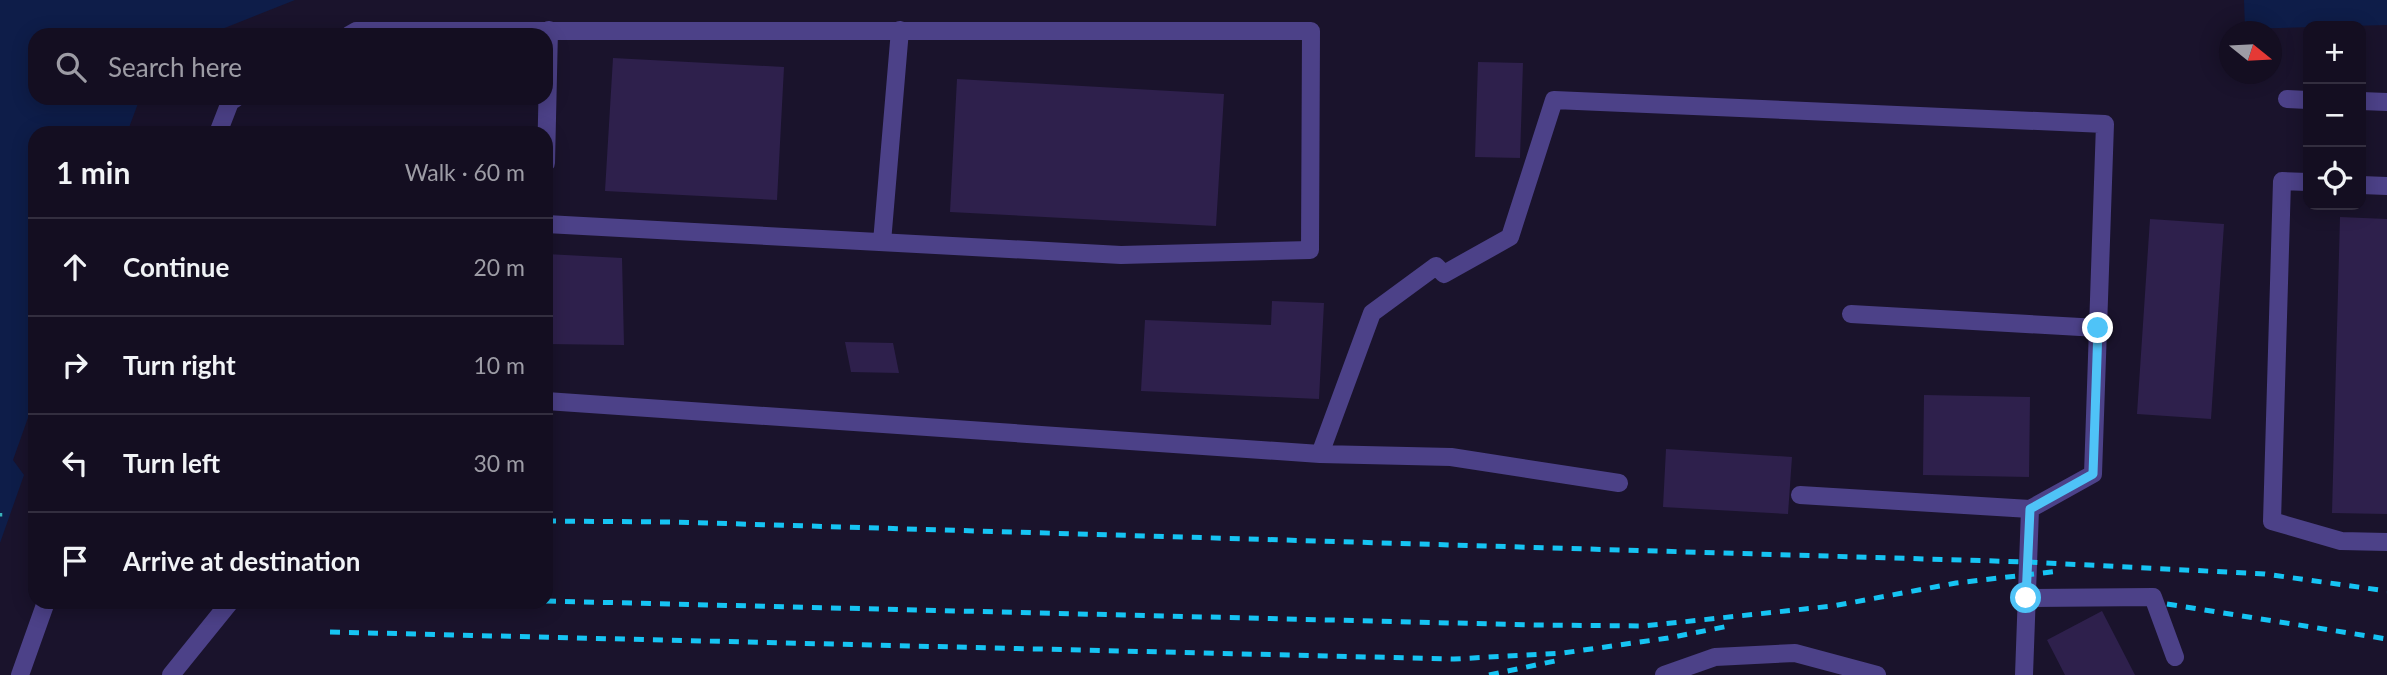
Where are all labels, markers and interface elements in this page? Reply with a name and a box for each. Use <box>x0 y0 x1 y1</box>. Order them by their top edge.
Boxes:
north arrow <box>2219 21 2282 84</box>
map controls <box>2303 21 2366 210</box>
button: + <box>2303 21 2366 84</box>
search box <box>28 28 553 105</box>
icon: search <box>52 48 90 86</box>
text: Search here <box>108 51 242 83</box>
button: − <box>2303 84 2366 147</box>
button: locate <box>2303 147 2366 210</box>
text: 1 min <box>56 154 130 190</box>
text: Walk · 60 m <box>405 158 525 186</box>
icon: ahead <box>56 248 94 286</box>
text: Continue <box>123 251 229 283</box>
text: 20 m <box>474 253 525 281</box>
route end <box>2082 312 2113 343</box>
icon: right <box>56 346 94 384</box>
text: Turn right <box>123 349 236 381</box>
text: 10 m <box>474 351 525 379</box>
icon: left <box>56 444 94 482</box>
text: Turn left <box>123 447 220 479</box>
text: 30 m <box>474 449 525 477</box>
icon: arrive <box>56 542 94 580</box>
text: Arrive at destination <box>123 545 360 577</box>
route start <box>2010 582 2041 613</box>

